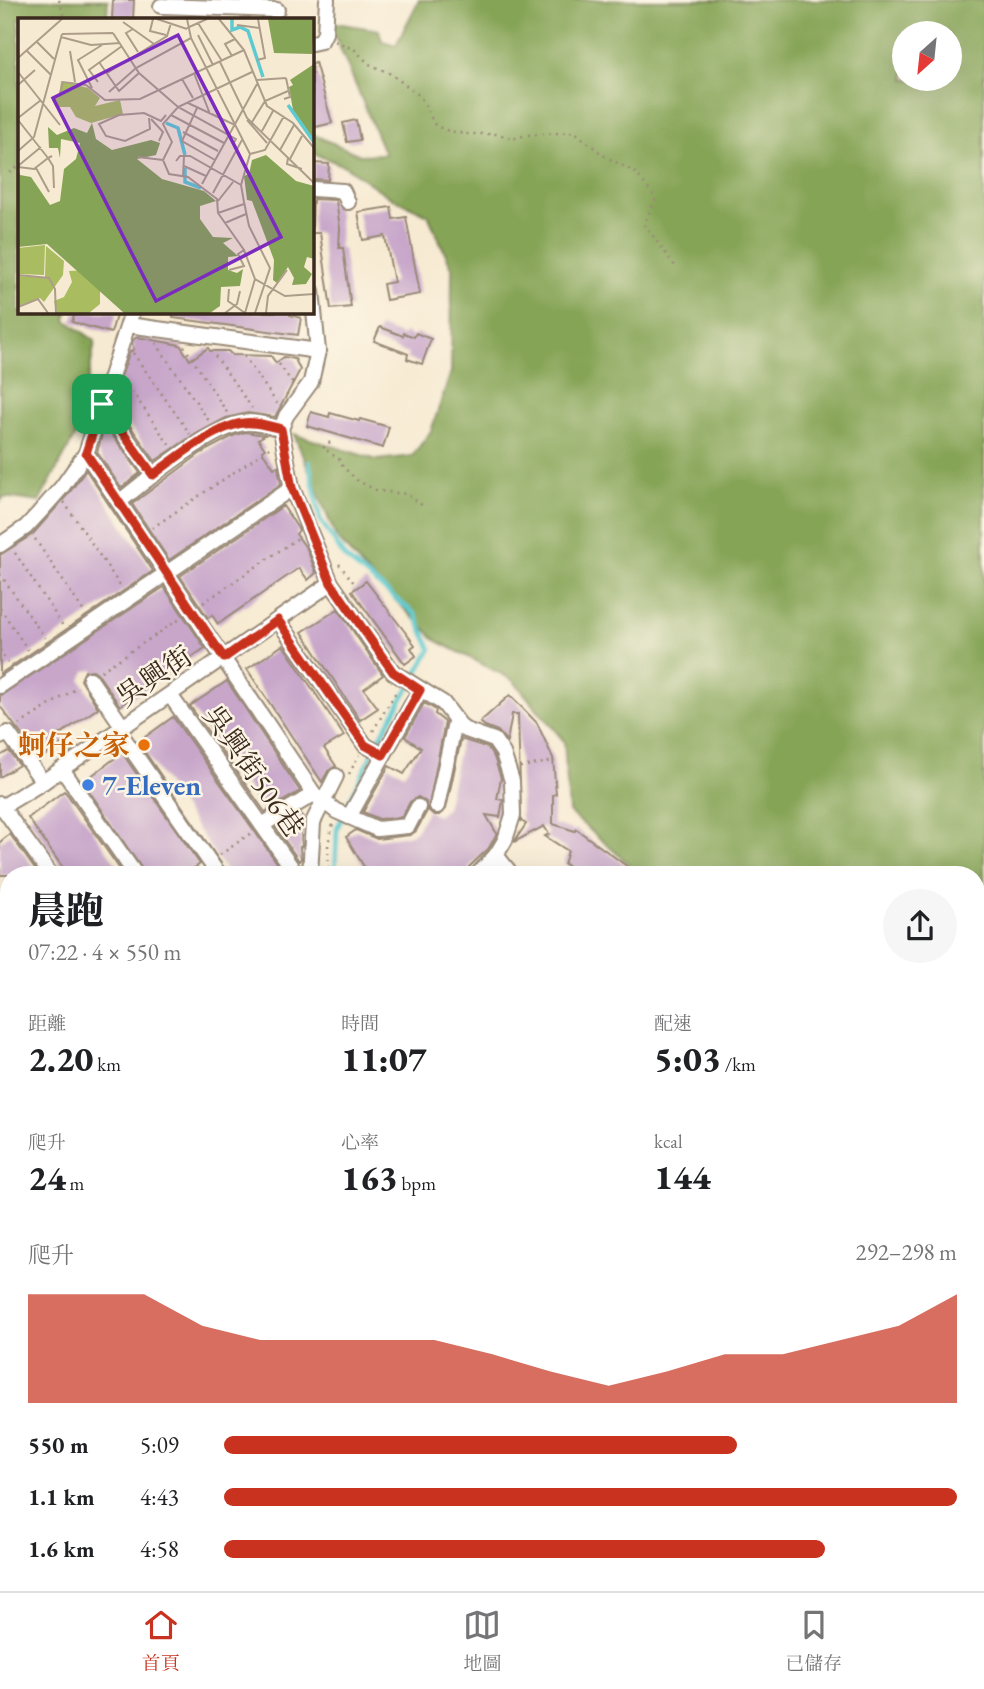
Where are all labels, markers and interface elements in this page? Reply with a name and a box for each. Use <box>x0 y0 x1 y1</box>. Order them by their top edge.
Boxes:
inset map <box>18 18 313 313</box>
north arrow <box>892 21 962 91</box>
map controls <box>892 21 962 91</box>
pin <box>72 374 132 434</box>
icon: arrive <box>83 385 121 423</box>
street label: 吳興街 <box>109 638 199 714</box>
street label: 吳興街506巷 <box>196 698 312 844</box>
place label: 蚵仔之家 <box>18 727 130 763</box>
marker: 蚵仔之家 <box>136 737 152 753</box>
place label: 7-Eleven <box>102 767 201 803</box>
marker: 7-Eleven <box>80 777 96 793</box>
text: 晨跑 <box>28 886 104 935</box>
button: share <box>883 889 957 963</box>
text: 07:22 · 4 × 550 m <box>28 937 181 967</box>
text: 距離 <box>28 1011 66 1036</box>
text: 時間 <box>341 1011 379 1036</box>
text: 配速 <box>654 1011 692 1036</box>
text: 2.20 <box>28 1036 94 1081</box>
text: 11:07 <box>341 1036 427 1081</box>
text: 5:03 <box>654 1036 721 1081</box>
text: km <box>94 1052 121 1077</box>
text: /km <box>721 1052 756 1077</box>
text: kcal <box>654 1129 683 1154</box>
text: 爬升 <box>28 1130 66 1155</box>
text: 心率 <box>341 1130 379 1155</box>
text: 144 <box>654 1154 711 1199</box>
text: 24 <box>28 1155 66 1200</box>
text: 163 <box>341 1155 398 1200</box>
text: m <box>66 1171 84 1196</box>
text: bpm <box>398 1171 436 1196</box>
text: 292–298 m <box>856 1237 957 1267</box>
text: 爬升 <box>28 1240 74 1270</box>
text: 550 m <box>28 1430 89 1460</box>
text: 5:09 <box>140 1430 179 1460</box>
text: 1.1 km <box>28 1482 95 1512</box>
text: 4:43 <box>140 1482 179 1512</box>
text: 1.6 km <box>28 1534 95 1564</box>
text: 4:58 <box>140 1534 179 1564</box>
tab: 首頁 <box>142 1606 180 1676</box>
tab: 地圖 <box>463 1606 501 1676</box>
tab: 已儲存 <box>785 1606 842 1676</box>

